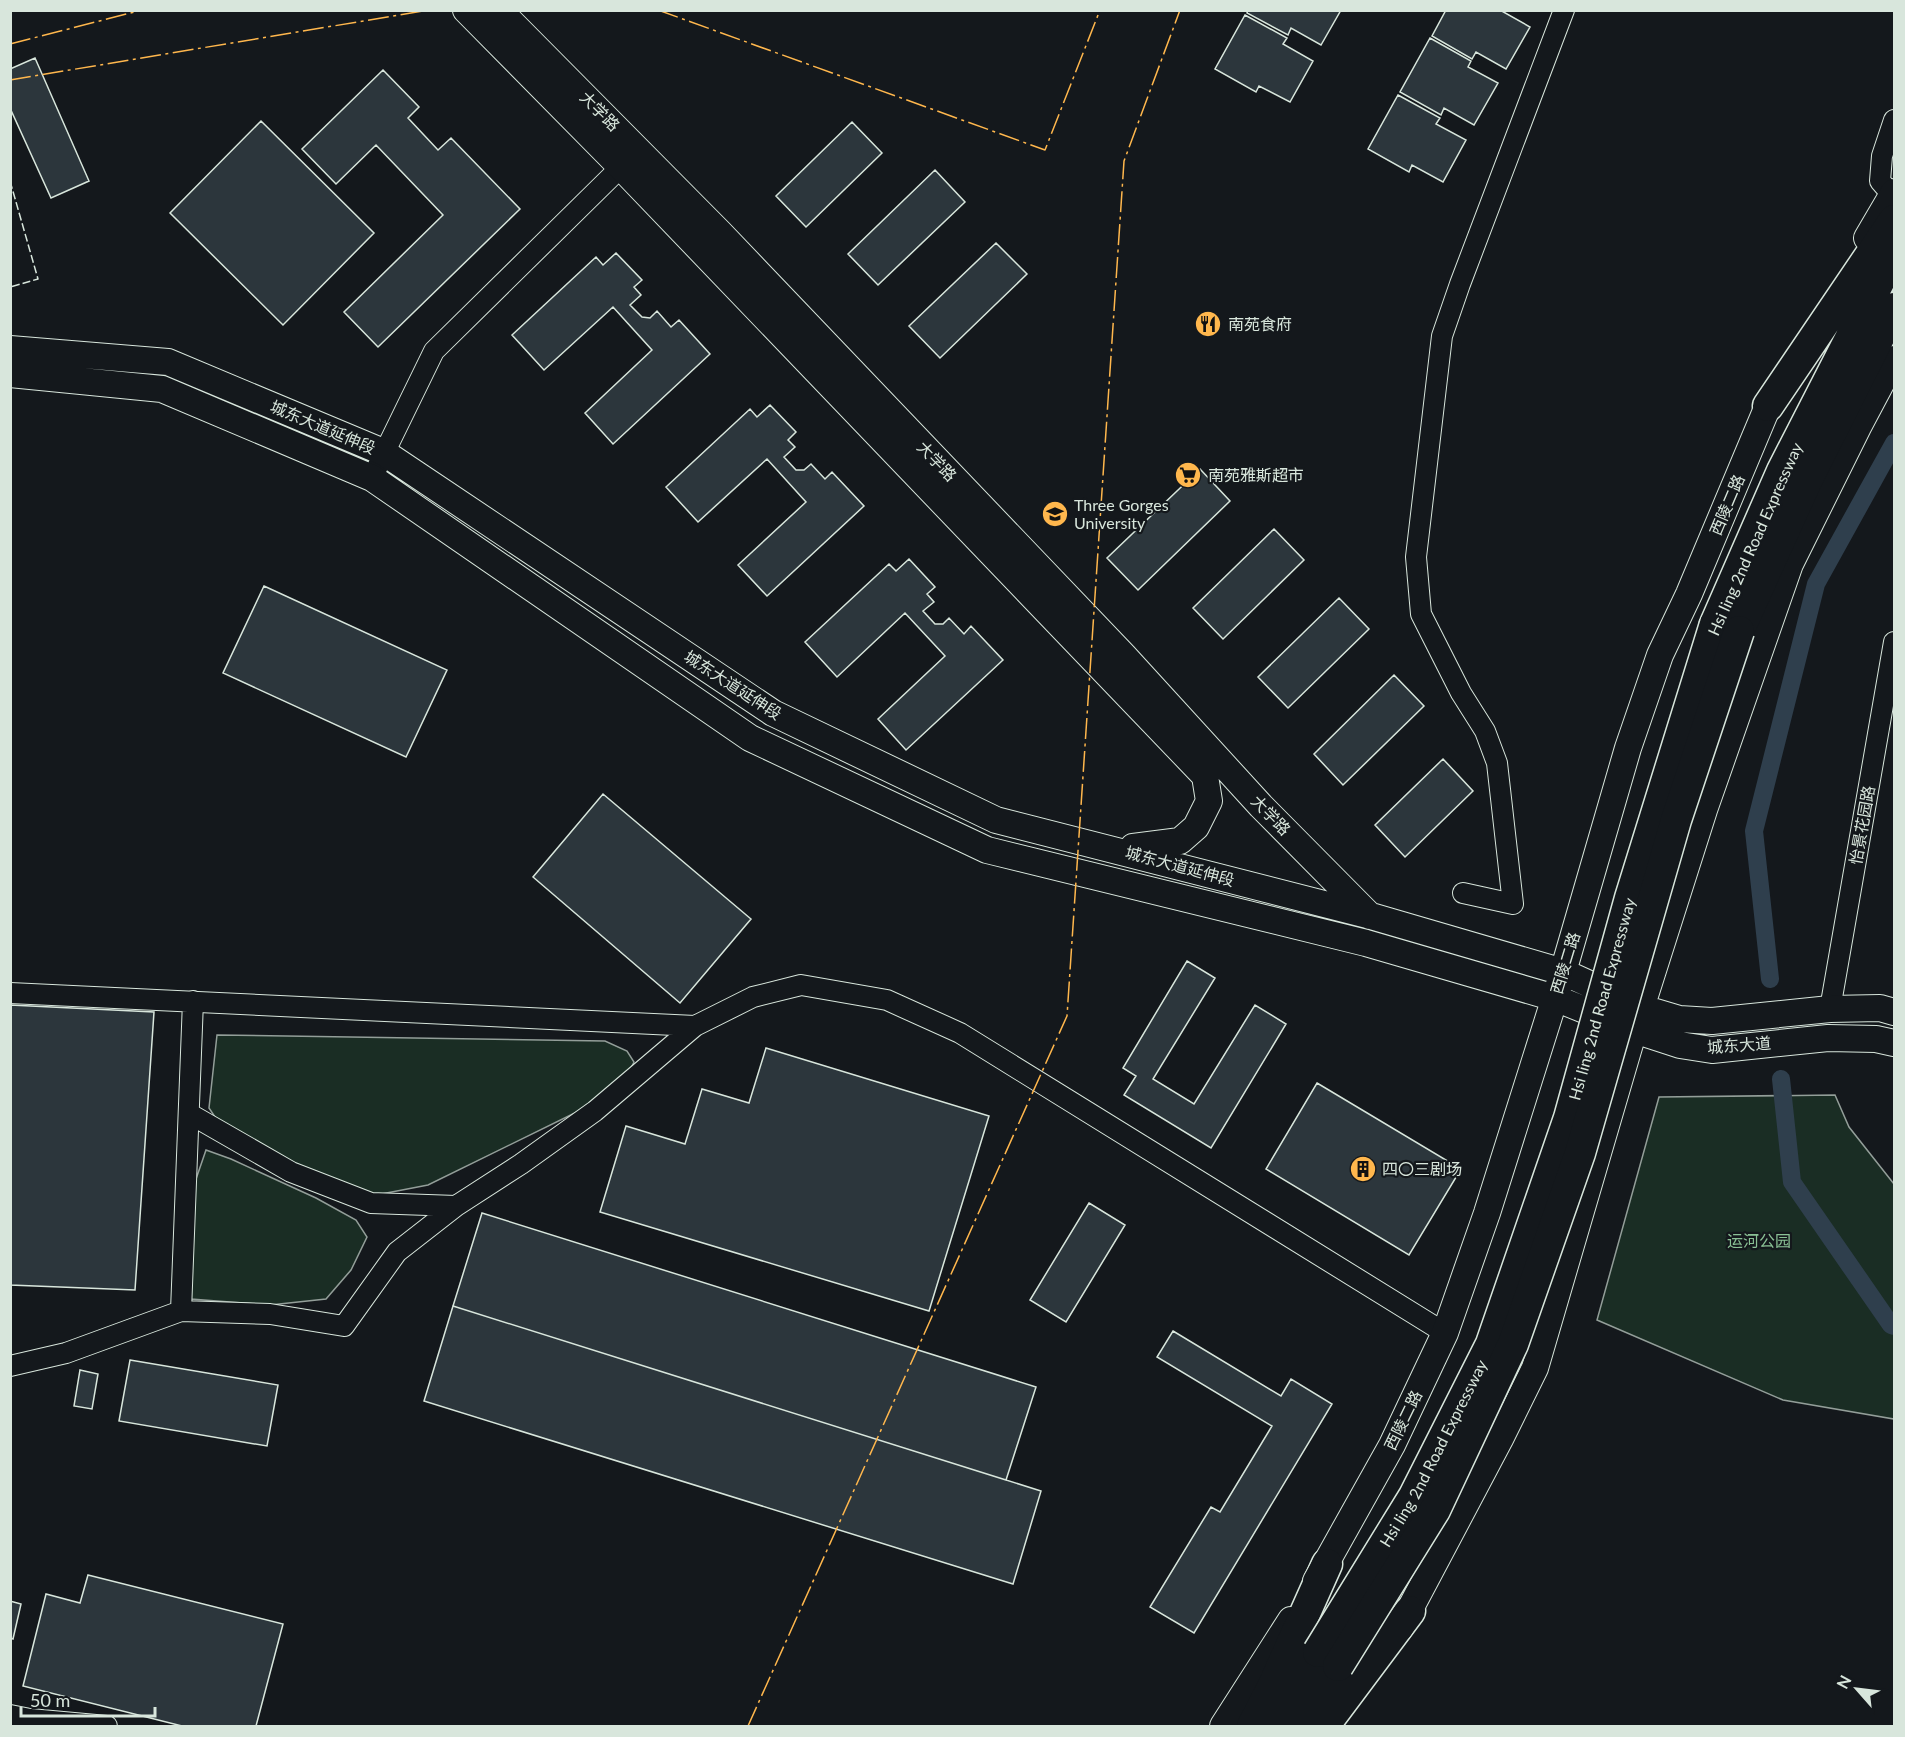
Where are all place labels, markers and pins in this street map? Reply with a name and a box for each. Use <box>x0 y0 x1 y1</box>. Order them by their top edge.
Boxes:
restaurant icon: 南苑食府 <box>1193 309 1223 339</box>
place label: 南苑食府 <box>1228 314 1292 333</box>
supermarket icon: 南苑雅斯超市 <box>1173 460 1203 490</box>
place label: 南苑雅斯超市 <box>1208 465 1304 484</box>
place label: Three Gorges University <box>1074 495 1169 532</box>
school or university icon: Three Gorges University <box>1040 499 1070 529</box>
building icon: 四〇三剧场 <box>1348 1154 1378 1184</box>
place label: 四〇三剧场 <box>1382 1159 1462 1178</box>

